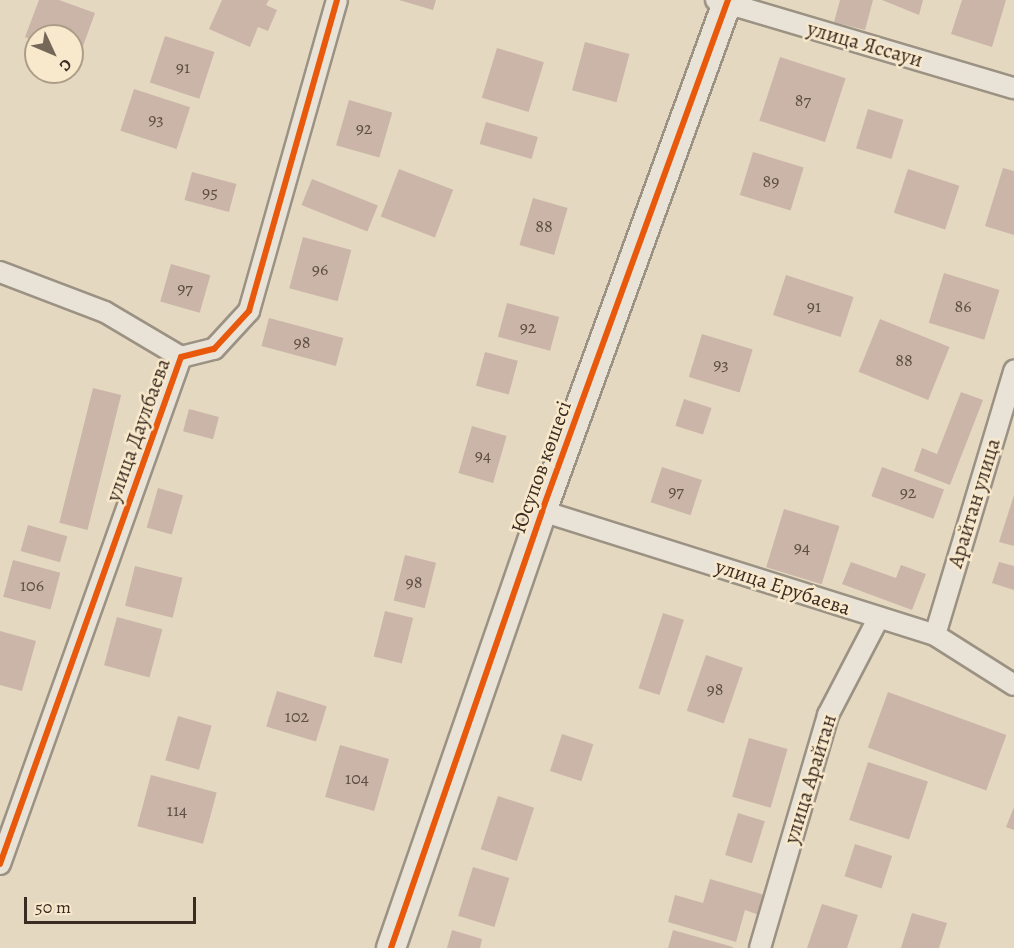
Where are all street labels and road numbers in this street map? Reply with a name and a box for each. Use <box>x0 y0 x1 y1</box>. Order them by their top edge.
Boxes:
street label: улица Яссауи <box>804 15 926 73</box>
street label: улица Даулбаева <box>100 355 176 505</box>
street label: Юсупов көшесі <box>505 397 577 537</box>
street label: Арайтан улица <box>942 435 1006 571</box>
street label: улица Ерубаева <box>712 553 854 621</box>
street label: улица Арайтан <box>778 711 842 847</box>

